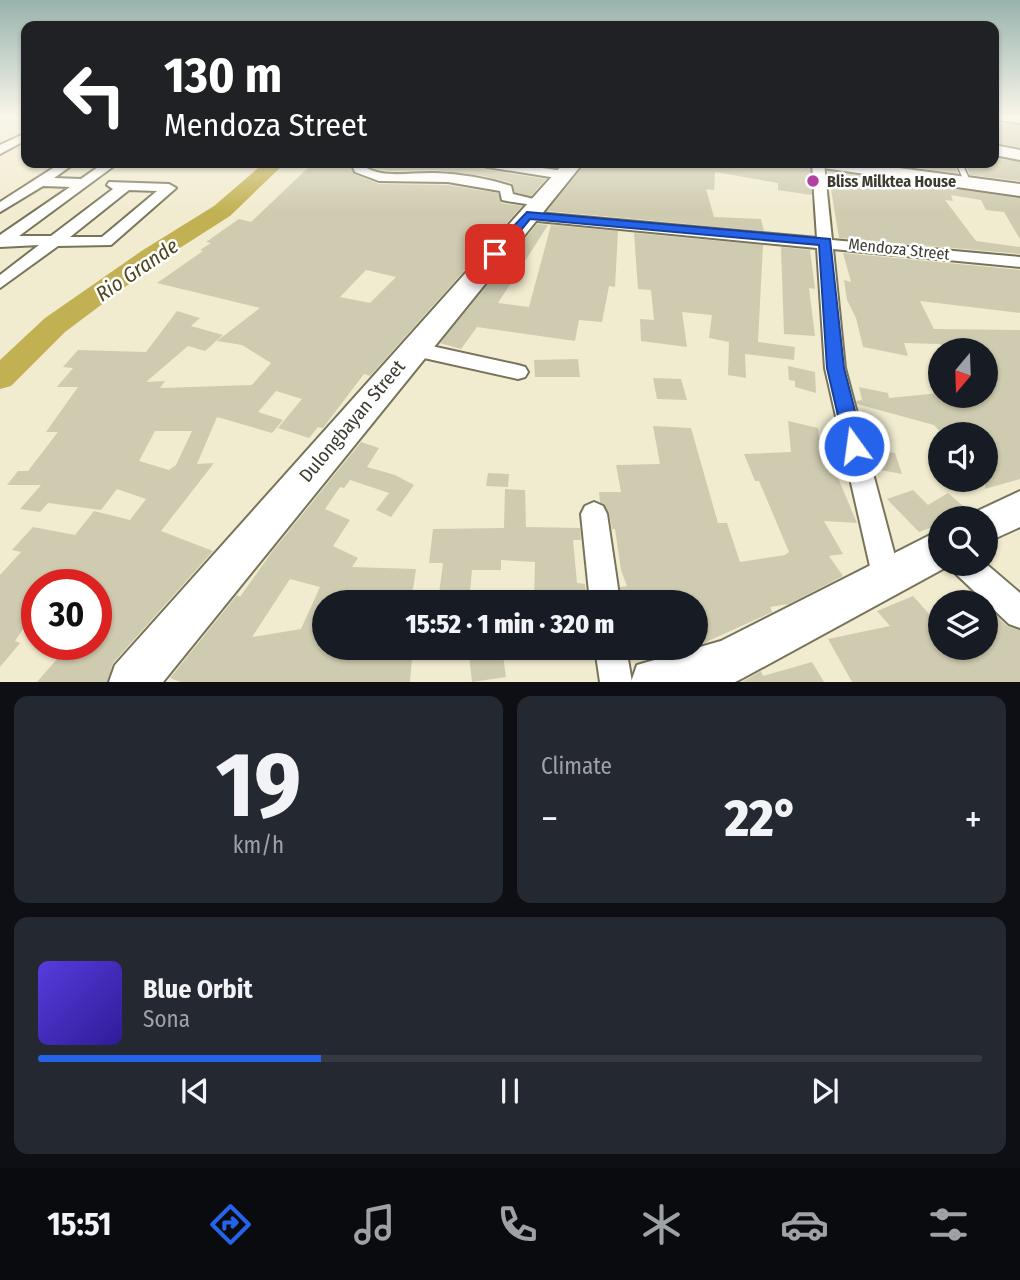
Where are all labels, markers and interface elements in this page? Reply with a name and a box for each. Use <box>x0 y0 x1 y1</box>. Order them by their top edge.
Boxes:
text: 130 m <box>164 46 282 105</box>
icon: left <box>49 49 140 140</box>
text: Mendoza Street <box>164 106 367 144</box>
place label: Bliss Milktea House <box>827 172 956 191</box>
marker: Bliss Milktea House <box>805 173 821 189</box>
pin <box>465 224 525 284</box>
water label: Rio Grande <box>91 233 183 307</box>
street label: Mendoza Street <box>847 234 951 264</box>
icon: arrive <box>476 235 514 273</box>
north arrow <box>928 338 998 408</box>
map controls <box>928 338 998 660</box>
street label: Dulongbayan Street <box>294 355 410 487</box>
position arrow <box>817 409 891 483</box>
button: sound <box>928 422 998 492</box>
button: search <box>928 506 998 576</box>
speed limit sign: 30 <box>21 569 112 660</box>
button: layers <box>928 590 998 660</box>
text: 15:52 · 1 min · 320 m <box>406 609 614 640</box>
text: 19 <box>216 731 301 840</box>
text: Climate <box>541 752 612 780</box>
text: 22° <box>725 787 798 850</box>
text: − <box>541 796 558 842</box>
text: + <box>965 796 982 842</box>
text: km/h <box>233 831 284 859</box>
text: Blue Orbit <box>143 974 253 1005</box>
text: Sona <box>143 1005 190 1033</box>
icon: previous <box>176 1072 214 1110</box>
icon: pause <box>491 1072 529 1110</box>
icon: next <box>806 1072 844 1110</box>
icon: directions <box>206 1200 255 1249</box>
icon: music <box>350 1200 399 1249</box>
icon: phone <box>493 1200 542 1249</box>
icon: climate <box>637 1200 686 1249</box>
icon: car <box>780 1200 829 1249</box>
icon: filters <box>924 1200 973 1249</box>
text: 15:51 <box>47 1205 112 1243</box>

